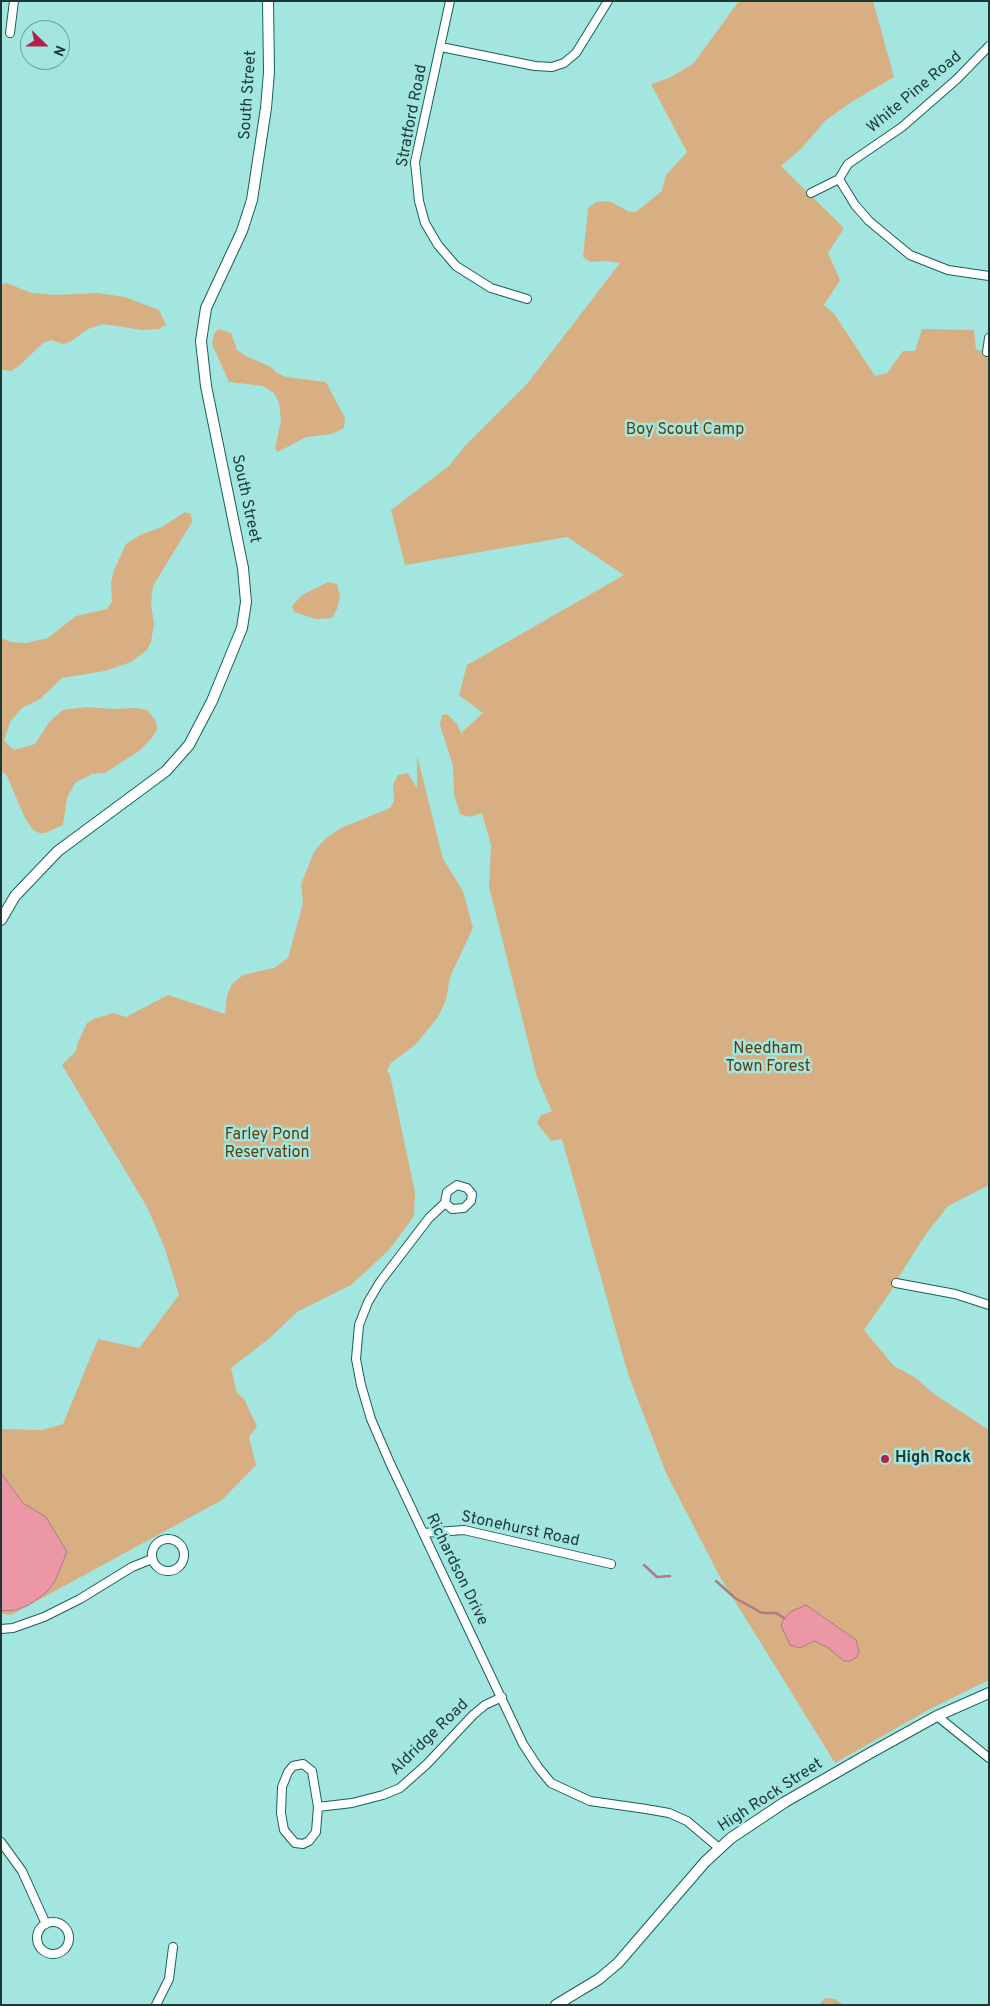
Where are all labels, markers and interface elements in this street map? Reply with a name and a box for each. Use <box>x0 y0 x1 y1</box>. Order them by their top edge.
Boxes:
north arrow <box>20 20 70 70</box>
text: N <box>49 43 68 58</box>
street label: White Pine Road <box>864 48 966 138</box>
street label: South Street <box>236 50 262 140</box>
street label: Stratford Road <box>394 63 432 169</box>
park label: Boy Scout Camp <box>626 421 744 441</box>
street label: South Street <box>226 453 264 545</box>
park label: Needham Town Forest <box>725 1040 811 1078</box>
park label: Farley Pond Reservation <box>225 1126 309 1164</box>
place label: High Rock <box>895 1449 971 1469</box>
marker: High Rock <box>879 1453 891 1465</box>
street label: Stonehurst Road <box>459 1508 581 1552</box>
street label: Richardson Drive <box>421 1511 491 1629</box>
street label: Aldridge Road <box>387 1696 473 1780</box>
street label: High Rock Street <box>715 1755 827 1837</box>

